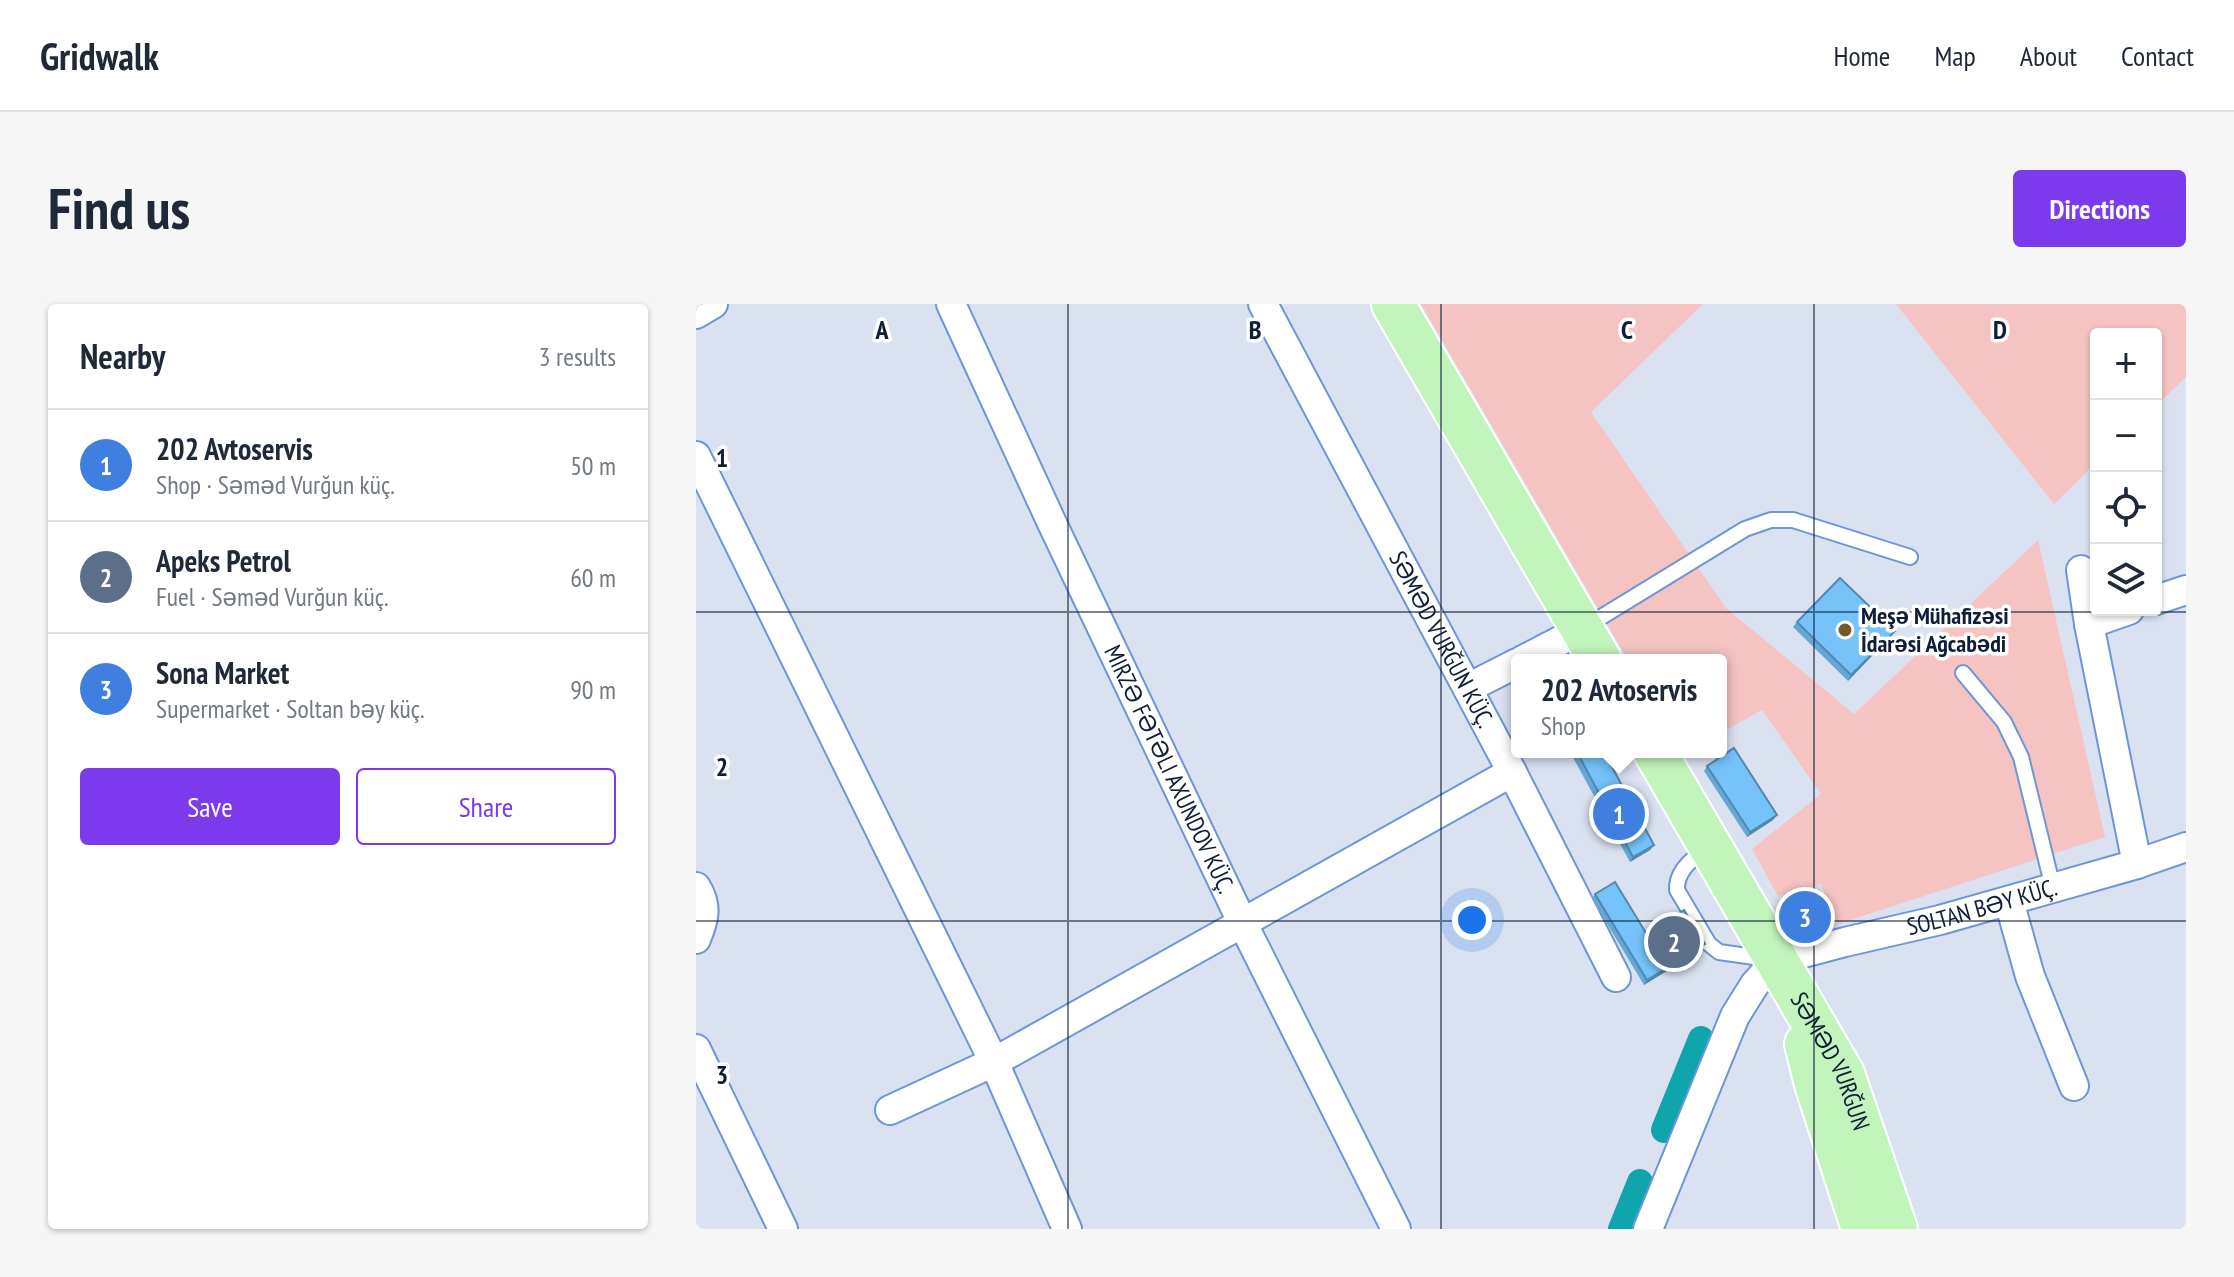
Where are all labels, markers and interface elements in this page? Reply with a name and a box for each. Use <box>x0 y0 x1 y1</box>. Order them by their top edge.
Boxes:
text: Gridwalk <box>40 31 159 80</box>
text: Home <box>1834 37 1890 74</box>
text: Map <box>1934 37 1976 74</box>
text: About <box>2020 37 2077 74</box>
text: Contact <box>2121 37 2194 74</box>
button: Directions <box>2013 170 2186 247</box>
text: Find us <box>48 172 190 244</box>
text: A <box>874 313 889 346</box>
text: B <box>1249 313 1262 346</box>
text: C <box>1621 313 1633 346</box>
text: D <box>1993 313 2007 346</box>
map controls <box>2090 328 2162 616</box>
button: + <box>2090 328 2162 400</box>
text: Nearby <box>80 334 165 378</box>
text: 3 results <box>539 340 616 373</box>
button: − <box>2090 400 2162 472</box>
text: 202 Avtoservis <box>156 429 313 468</box>
text: 1 <box>716 441 728 474</box>
text: 1 <box>100 449 112 482</box>
text: 50 m <box>570 449 616 482</box>
text: Shop · Səməd Vurğun küç. <box>156 468 395 501</box>
button: locate <box>2090 472 2162 544</box>
text: Apeks Petrol <box>156 541 291 580</box>
button: layers <box>2090 544 2162 616</box>
street label: SƏMƏD VURĞUN KÜÇ. <box>1382 546 1501 733</box>
text: 2 <box>100 561 112 594</box>
text: 60 m <box>570 561 616 594</box>
text: Fuel · Səməd Vurğun küç. <box>156 580 389 613</box>
place label: Meşə Mühafizəsi İdarəsi Ağcabədi <box>1861 600 2009 659</box>
marker: Meşə Mühafizəsi İdarəsi Ağcabədi <box>1836 621 1854 639</box>
street label: MIRZƏ FƏTƏLI AXUNDOV KÜÇ. <box>1097 640 1242 898</box>
text: Sona Market <box>156 653 289 692</box>
popup <box>1511 654 1727 758</box>
text: 202 Avtoservis <box>1541 670 1697 709</box>
text: 3 <box>100 673 112 706</box>
text: 90 m <box>570 673 616 706</box>
text: Supermarket · Soltan bəy küç. <box>156 692 425 725</box>
text: Shop <box>1541 709 1586 742</box>
text: 2 <box>716 750 728 783</box>
button: Save <box>80 768 340 845</box>
button: Share <box>356 768 616 845</box>
pin: 1 <box>1593 784 1645 844</box>
street label: SOLTAN BƏY KÜÇ. <box>1904 872 2060 942</box>
pin: 3 <box>1779 887 1831 947</box>
your location <box>1452 900 1492 940</box>
pin: 2 <box>1648 912 1700 972</box>
street label: SƏMƏD VURĞUN <box>1784 986 1877 1134</box>
text: 3 <box>716 1058 728 1091</box>

